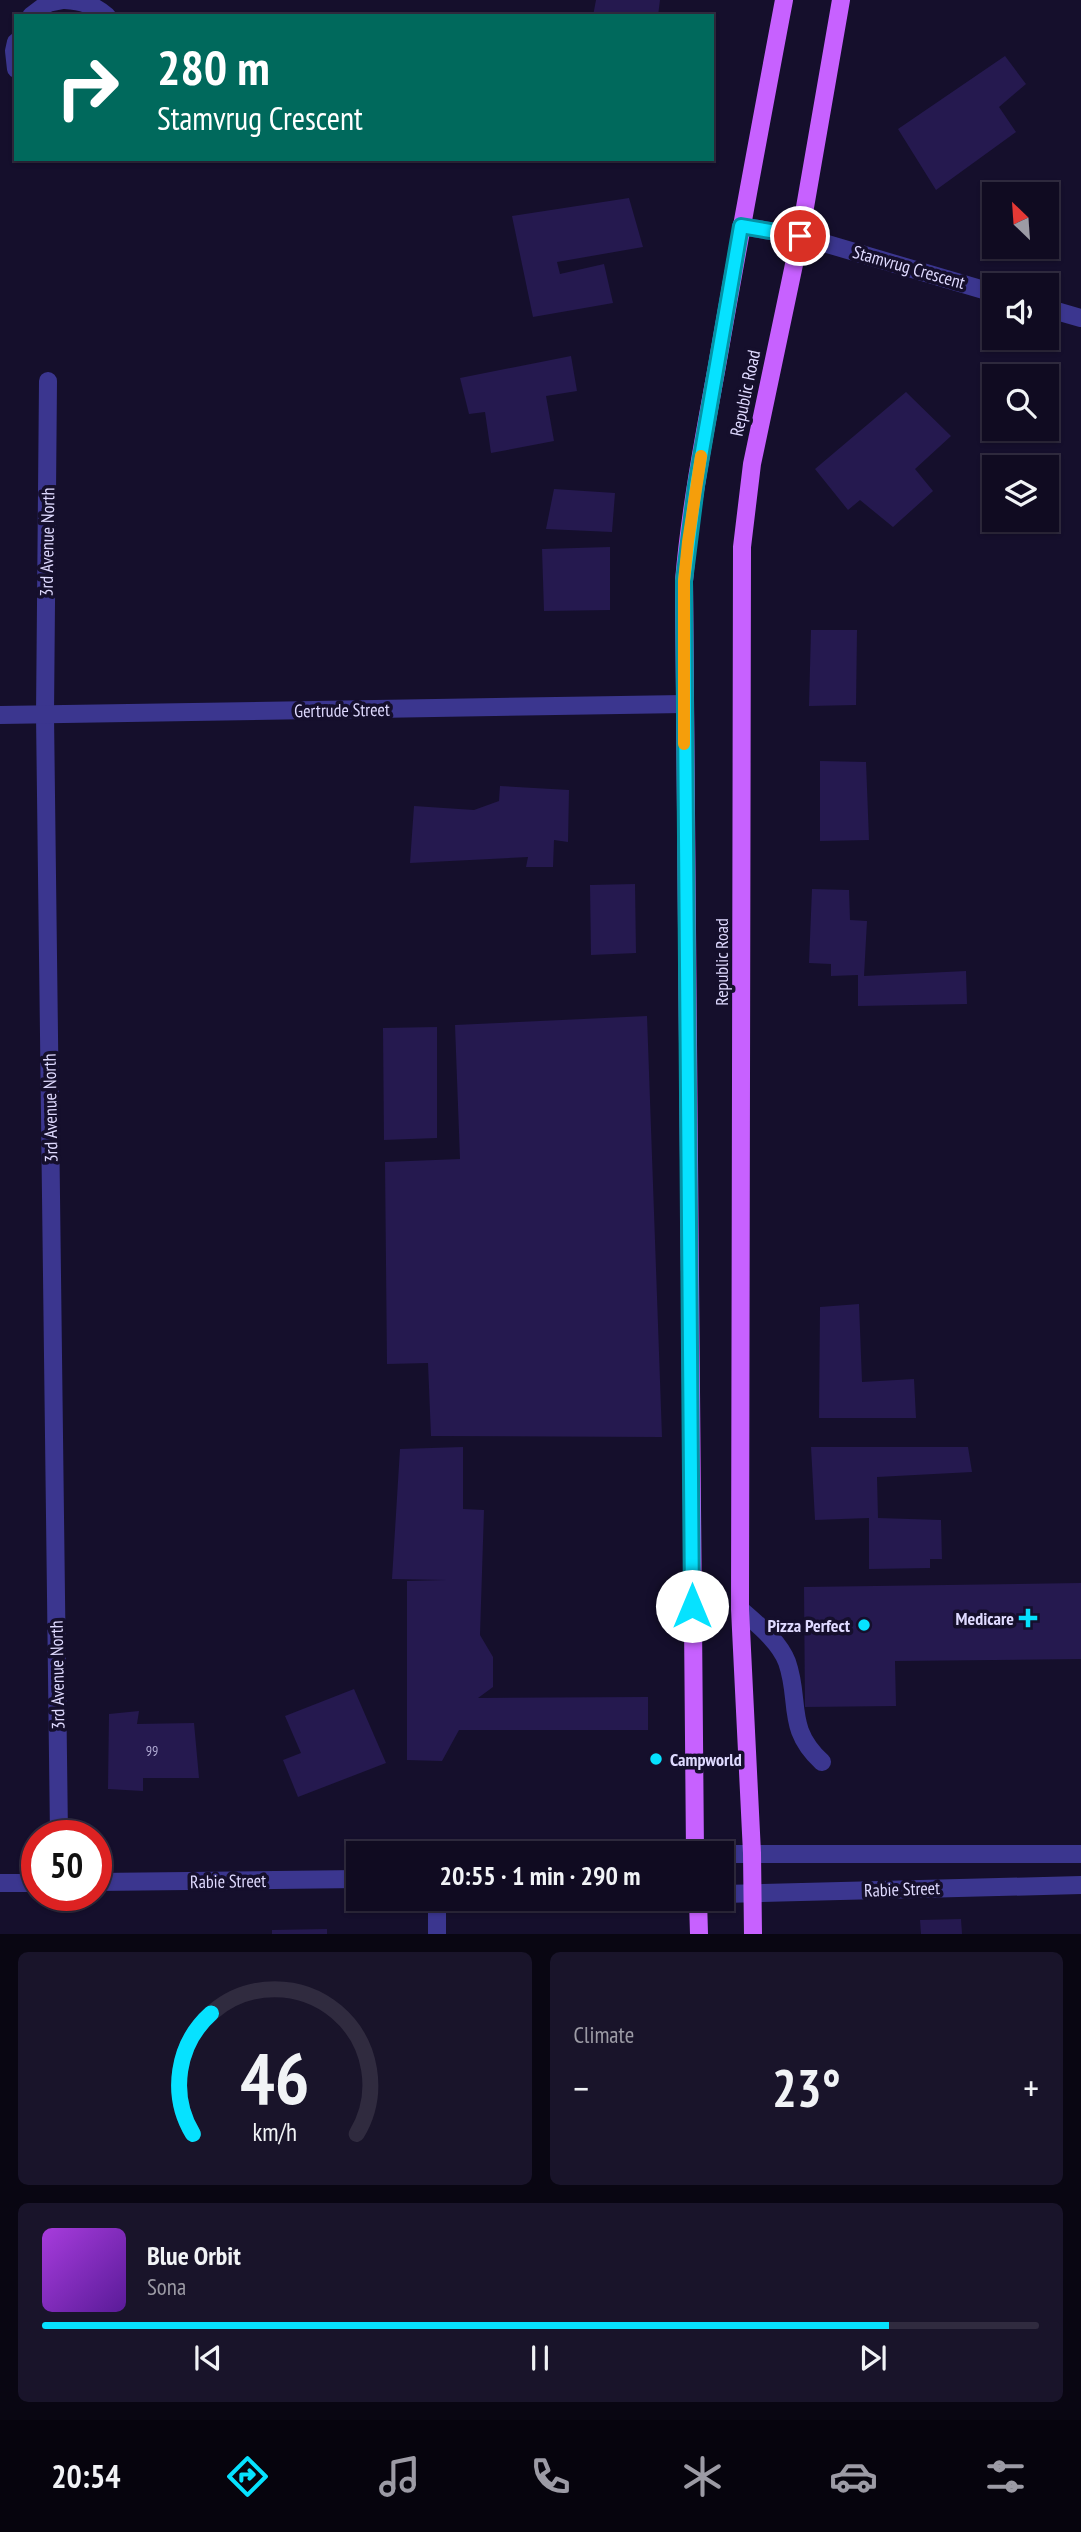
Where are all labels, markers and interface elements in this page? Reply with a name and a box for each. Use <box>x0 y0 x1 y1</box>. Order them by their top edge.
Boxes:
text: 280 m <box>157 35 270 99</box>
icon: right <box>42 42 133 133</box>
text: Stamvrug Crescent <box>157 97 363 139</box>
north arrow <box>982 182 1059 259</box>
map controls <box>982 182 1059 532</box>
pin <box>770 206 830 266</box>
icon: arrive <box>781 217 819 255</box>
street label: Stamvrug Crescent <box>850 240 968 294</box>
button: sound <box>982 273 1059 350</box>
street label: Republic Road <box>725 348 765 438</box>
button: search <box>982 364 1059 441</box>
button: layers <box>982 455 1059 532</box>
street label: 3rd Avenue North <box>35 487 59 597</box>
street label: Gertrude Street <box>294 698 390 722</box>
street label: Republic Road <box>710 918 733 1006</box>
street label: 3rd Avenue North <box>38 1053 62 1163</box>
position arrow <box>655 1569 729 1643</box>
place label: Medicare <box>956 1607 1014 1630</box>
marker: Medicare <box>1020 1610 1036 1626</box>
place label: Pizza Perfect <box>767 1614 851 1637</box>
marker: Pizza Perfect <box>856 1617 872 1633</box>
street label: 3rd Avenue North <box>45 1620 69 1730</box>
house number: 99 <box>146 1742 158 1760</box>
place label: Campworld <box>670 1748 742 1771</box>
marker: Campworld <box>648 1751 664 1767</box>
speed limit sign: 50 <box>21 1820 112 1911</box>
text: 20:55 · 1 min · 290 m <box>440 1859 640 1892</box>
street label: Rabie Street <box>190 1869 266 1893</box>
street label: Rabie Street <box>864 1876 940 1902</box>
text: Climate <box>574 2020 634 2049</box>
text: 46 <box>240 2031 310 2125</box>
text: 23° <box>772 2054 841 2121</box>
text: − <box>574 2063 589 2112</box>
text: + <box>1023 2063 1039 2112</box>
text: km/h <box>253 2116 297 2148</box>
text: Blue Orbit <box>147 2239 241 2272</box>
text: Sona <box>147 2272 186 2301</box>
icon: previous <box>189 2339 227 2377</box>
icon: pause <box>521 2339 559 2377</box>
icon: next <box>854 2339 892 2377</box>
icon: directions <box>223 2452 272 2501</box>
icon: music <box>375 2452 424 2501</box>
icon: phone <box>526 2452 575 2501</box>
icon: climate <box>678 2452 727 2501</box>
icon: car <box>829 2452 878 2501</box>
icon: filters <box>981 2452 1030 2501</box>
text: 20:54 <box>51 2455 120 2497</box>

